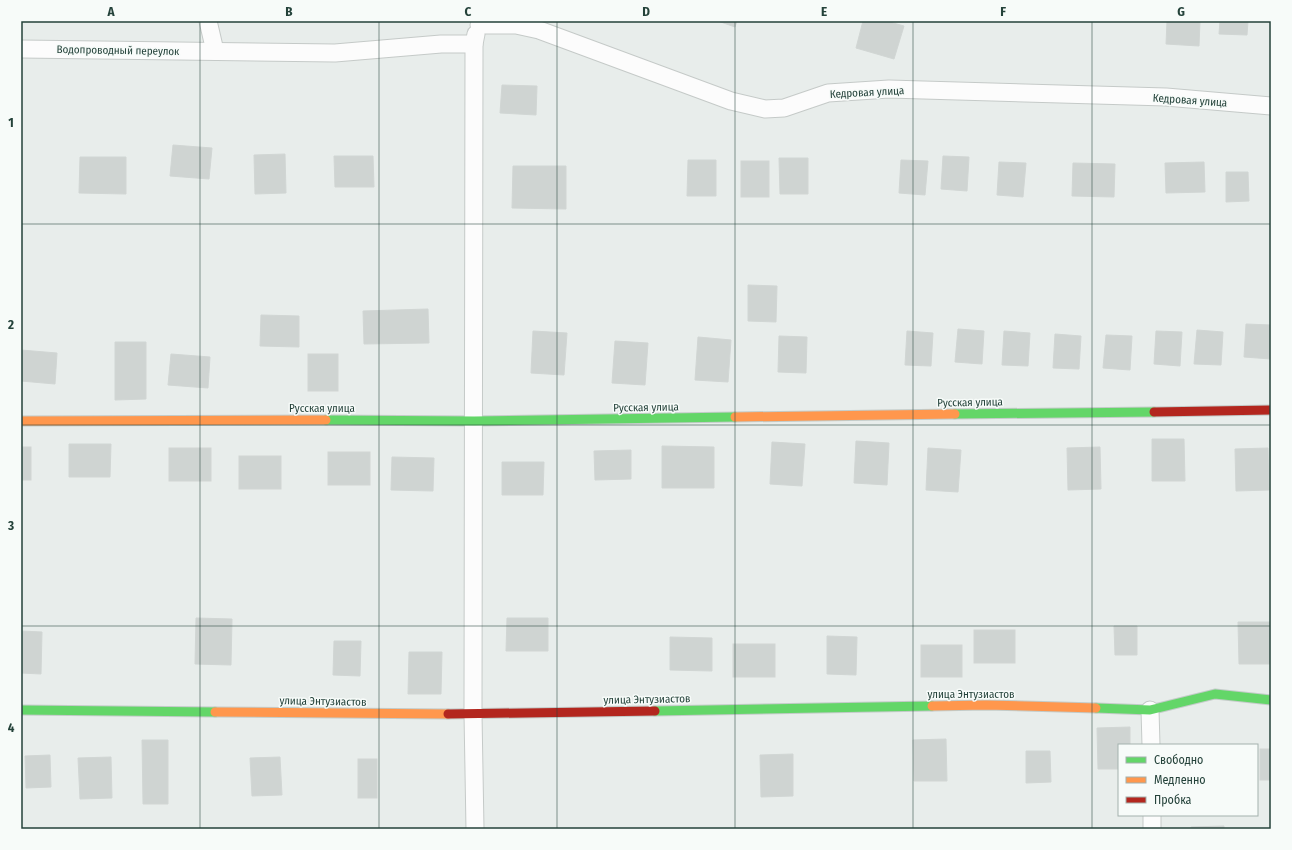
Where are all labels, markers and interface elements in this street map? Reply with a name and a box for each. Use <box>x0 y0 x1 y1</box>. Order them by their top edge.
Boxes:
text: A <box>106 4 115 19</box>
text: B <box>285 4 293 19</box>
text: C <box>465 4 472 19</box>
text: D <box>642 4 650 19</box>
text: E <box>821 4 827 19</box>
text: F <box>1000 4 1006 19</box>
text: G <box>1177 4 1185 19</box>
street label: Водопроводный переулок <box>57 43 180 58</box>
street label: Кедровая улица <box>829 84 905 101</box>
street label: Кедровая улица <box>1152 91 1228 110</box>
text: 1 <box>8 115 14 130</box>
text: 2 <box>7 317 14 332</box>
street label: Русская улица <box>937 395 1003 410</box>
street label: Русская улица <box>613 400 679 415</box>
street label: Русская улица <box>289 402 355 415</box>
text: 3 <box>7 518 14 533</box>
street label: улица Энтузиастов <box>927 688 1015 701</box>
street label: улица Энтузиастов <box>603 692 691 707</box>
street label: улица Энтузиастов <box>279 694 367 709</box>
text: 4 <box>8 720 15 735</box>
legend <box>1118 744 1258 816</box>
text: Свободно <box>1154 753 1203 767</box>
text: Медленно <box>1154 773 1206 787</box>
text: Пробка <box>1154 793 1192 807</box>

